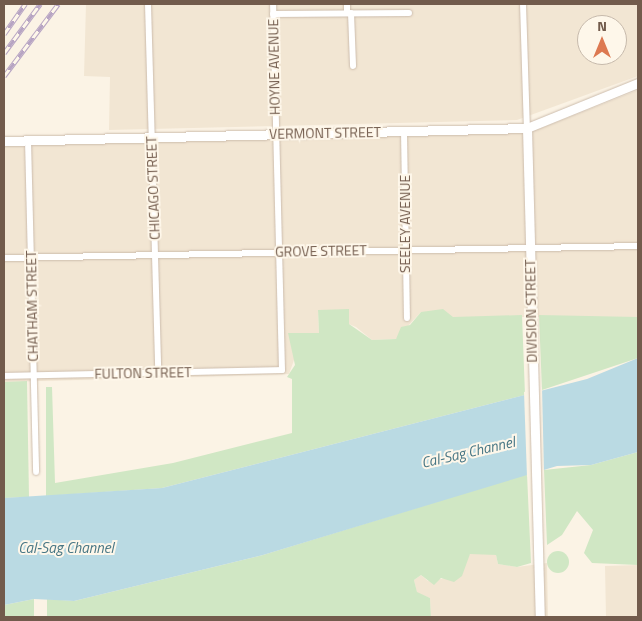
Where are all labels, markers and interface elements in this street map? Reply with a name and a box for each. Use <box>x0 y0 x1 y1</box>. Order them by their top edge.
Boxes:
north arrow <box>577 15 627 65</box>
text: N <box>597 15 607 36</box>
street label: HOYNE AVENUE <box>265 19 283 115</box>
street label: VERMONT STREET <box>269 124 381 142</box>
street label: CHICAGO STREET <box>143 136 163 240</box>
street label: SEELEY AVENUE <box>397 175 413 273</box>
street label: GROVE STREET <box>275 242 367 260</box>
street label: CHATHAM STREET <box>23 250 41 362</box>
street label: DIVISION STREET <box>522 259 540 363</box>
street label: FULTON STREET <box>94 364 192 382</box>
water label: Cal-Sag Channel <box>419 432 517 472</box>
water label: Cal-Sag Channel <box>18 539 114 557</box>

